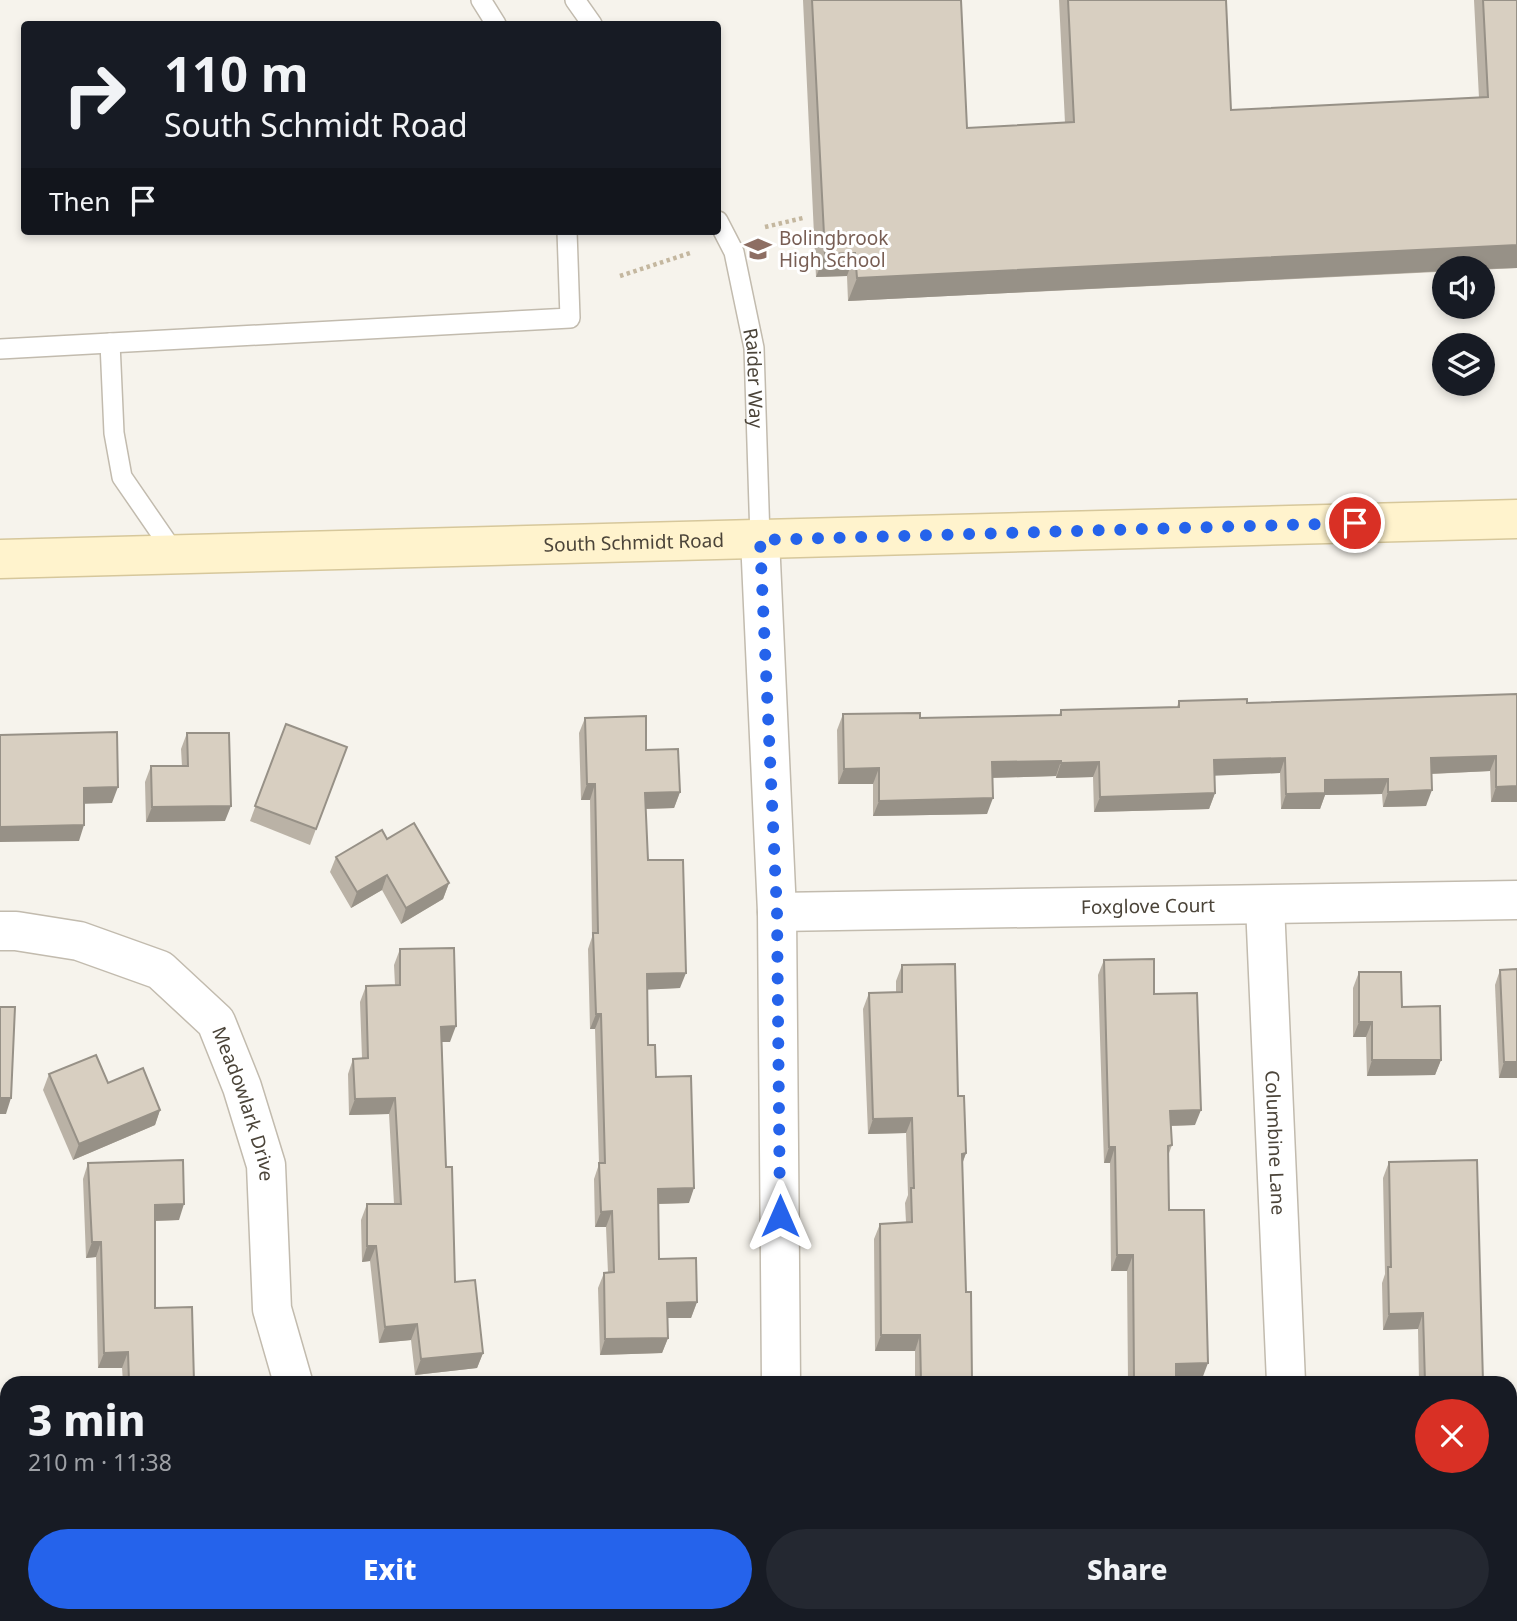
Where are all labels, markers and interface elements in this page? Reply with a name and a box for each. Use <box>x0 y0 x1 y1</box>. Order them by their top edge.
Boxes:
text: 110 m <box>164 40 309 106</box>
icon: right <box>49 49 140 140</box>
text: South Schmidt Road <box>164 103 468 146</box>
icon: arrive <box>124 182 162 220</box>
text: Then <box>49 183 110 219</box>
place label: Bolingbrook High School <box>779 225 888 273</box>
school or university icon: Bolingbrook High School <box>743 234 773 264</box>
map controls <box>1432 256 1495 396</box>
button: sound <box>1432 256 1495 319</box>
street label: Raider Way <box>737 326 770 429</box>
button: layers <box>1432 333 1495 396</box>
pin <box>1325 493 1385 553</box>
icon: arrive <box>1336 504 1374 542</box>
street label: South Schmidt Road <box>543 527 724 558</box>
street label: Foxglove Court <box>1081 892 1215 920</box>
street label: Meadowlark Drive <box>206 1023 280 1182</box>
street label: Columbine Lane <box>1259 1070 1292 1216</box>
position arrow <box>743 1179 817 1253</box>
text: 3 min <box>28 1391 145 1448</box>
button: close <box>1415 1399 1489 1473</box>
text: 210 m · 11:38 <box>28 1446 172 1478</box>
button: Exit <box>28 1529 752 1609</box>
button: Share <box>766 1529 1489 1609</box>

